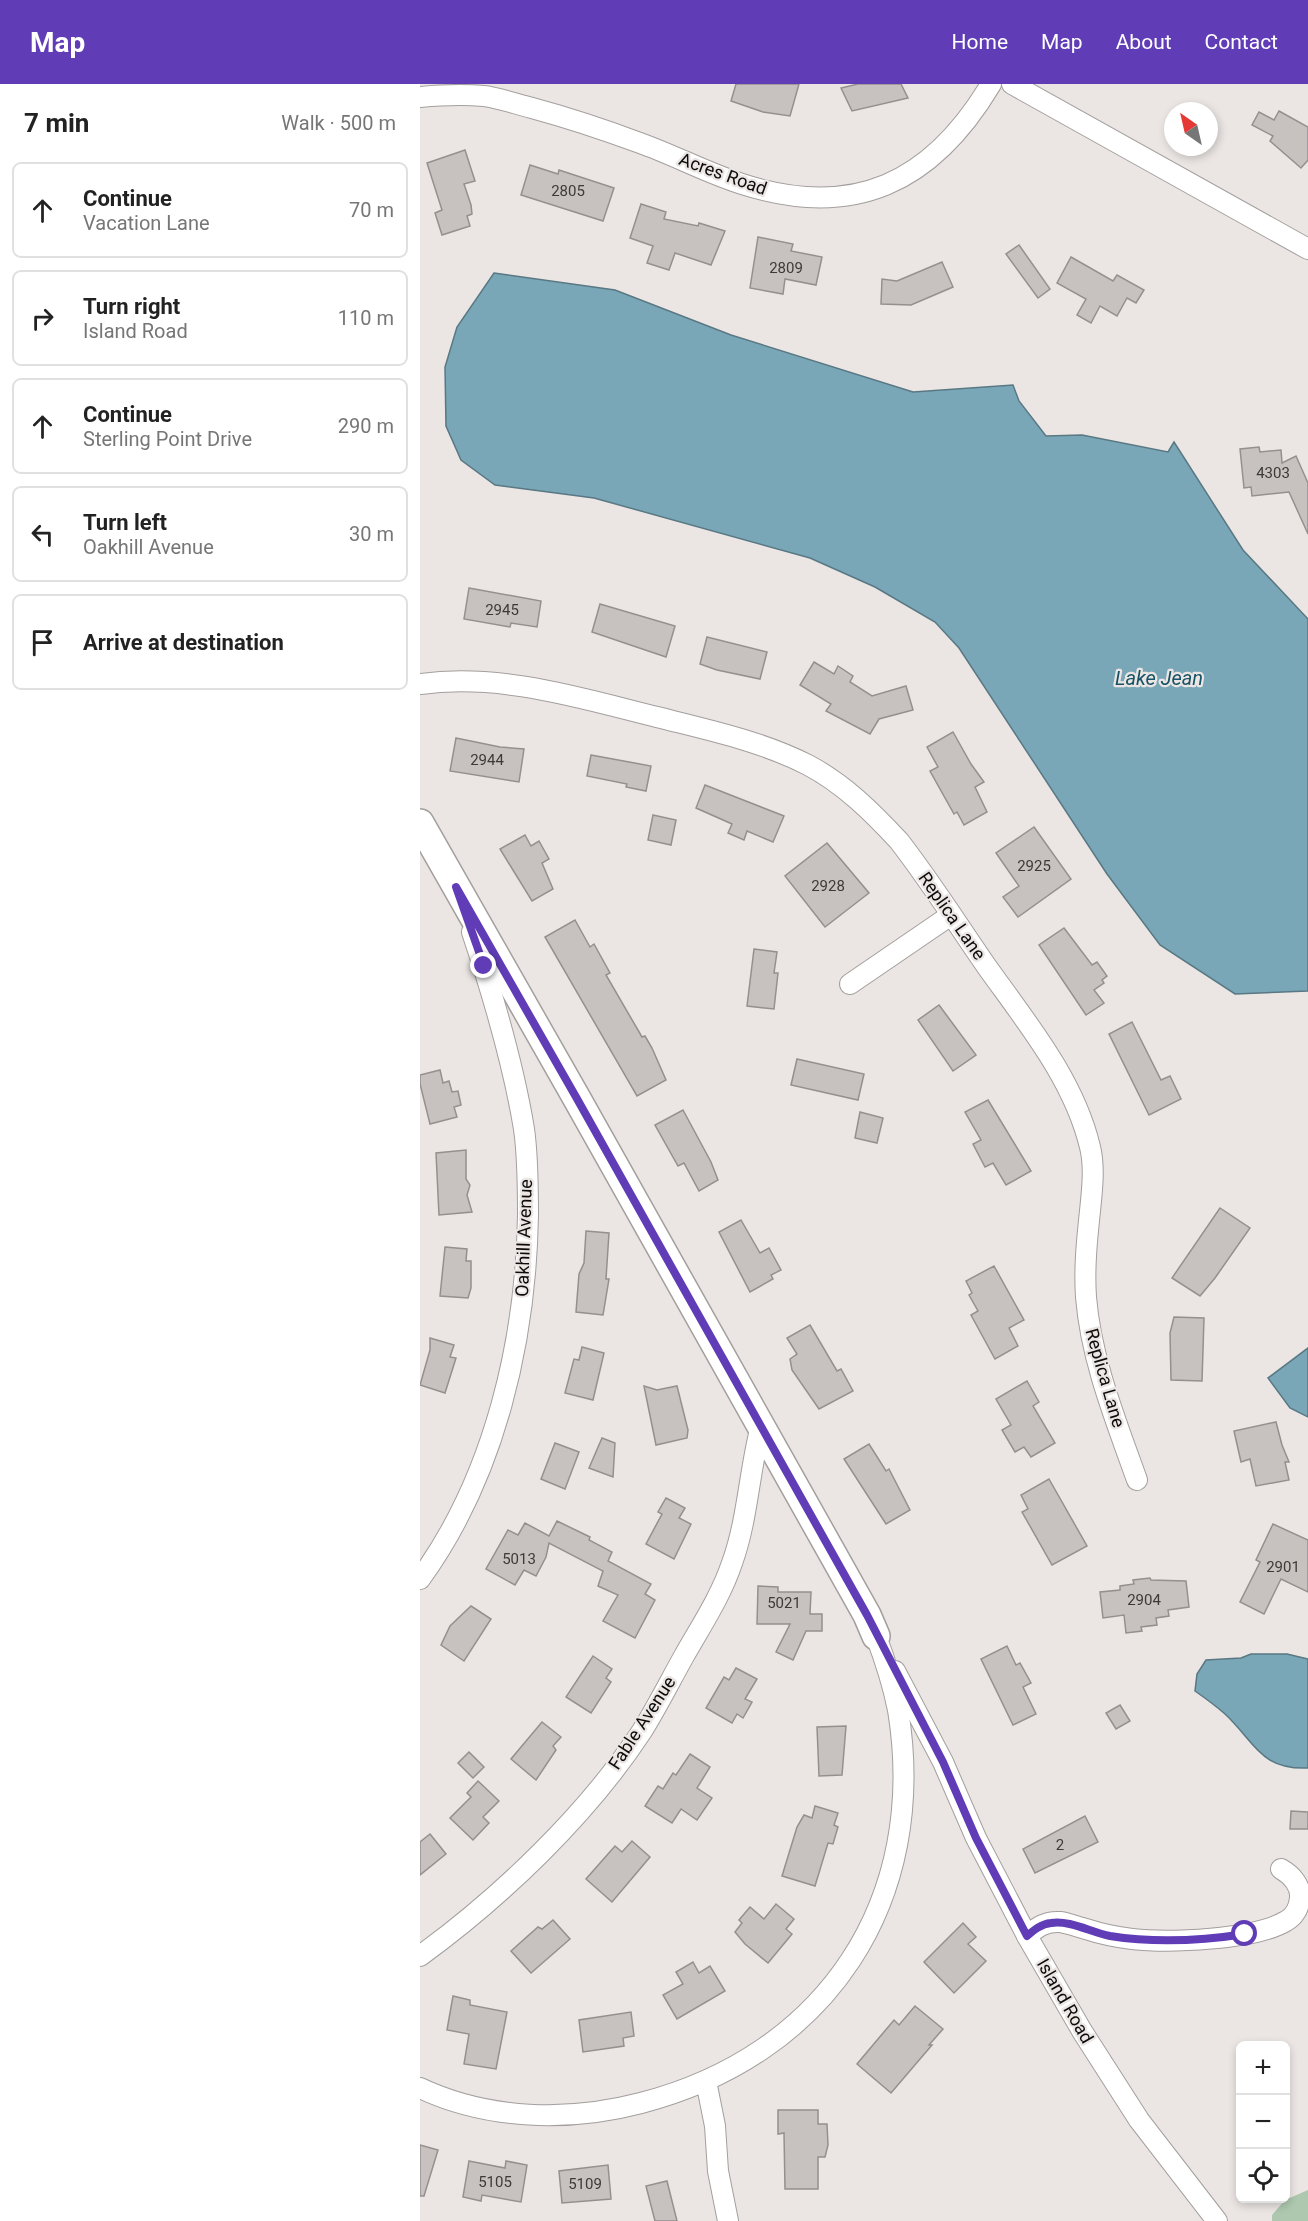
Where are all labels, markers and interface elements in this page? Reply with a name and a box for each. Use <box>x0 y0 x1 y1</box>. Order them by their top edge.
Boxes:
text: Map <box>30 26 85 59</box>
text: Home <box>952 30 1008 54</box>
text: Map <box>1041 30 1083 54</box>
text: About <box>1116 30 1172 54</box>
text: Contact <box>1205 30 1278 54</box>
north arrow <box>1164 102 1218 156</box>
text: 7 min <box>24 108 89 138</box>
text: Walk · 500 m <box>281 111 396 135</box>
street label: Acres Road <box>676 148 770 199</box>
house number: 2805 <box>551 182 585 200</box>
text: Continue <box>83 186 172 211</box>
icon: ahead <box>26 194 59 227</box>
text: 70 m <box>349 198 394 222</box>
text: Vacation Lane <box>83 211 210 235</box>
house number: 2809 <box>769 259 803 277</box>
text: Turn right <box>83 294 180 319</box>
icon: right <box>26 302 59 335</box>
text: 110 m <box>338 306 394 330</box>
text: Island Road <box>83 319 188 343</box>
text: Continue <box>83 402 172 427</box>
icon: ahead <box>26 410 59 443</box>
text: 290 m <box>338 414 394 438</box>
text: Sterling Point Drive <box>83 427 252 451</box>
house number: 4303 <box>1256 464 1290 482</box>
text: Turn left <box>83 510 167 535</box>
icon: left <box>26 518 59 551</box>
text: 30 m <box>349 522 394 546</box>
text: Oakhill Avenue <box>83 535 214 559</box>
house number: 2945 <box>485 601 519 619</box>
icon: arrive <box>26 626 59 659</box>
text: Arrive at destination <box>83 630 284 655</box>
water label: Lake Jean <box>1115 666 1203 690</box>
house number: 2944 <box>470 751 504 769</box>
house number: 2925 <box>1017 857 1051 875</box>
street label: Replica Lane <box>915 868 990 964</box>
house number: 2928 <box>811 877 845 895</box>
route end <box>470 952 496 978</box>
street label: Oakhill Avenue <box>511 1179 536 1297</box>
street label: Replica Lane <box>1081 1326 1130 1430</box>
house number: 5013 <box>502 1550 536 1568</box>
house number: 2901 <box>1266 1558 1300 1576</box>
house number: 2904 <box>1127 1591 1161 1609</box>
house number: 5021 <box>767 1594 801 1612</box>
street label: Fable Avenue <box>604 1672 679 1773</box>
house number: 2 <box>1056 1836 1064 1854</box>
route start <box>1231 1920 1257 1946</box>
street label: Island Road <box>1033 1955 1098 2047</box>
map controls <box>1236 2041 1290 2203</box>
button: + <box>1236 2041 1290 2095</box>
button: − <box>1236 2095 1290 2149</box>
button: locate <box>1236 2149 1290 2203</box>
house number: 5105 <box>478 2173 512 2191</box>
house number: 5109 <box>568 2175 602 2193</box>

